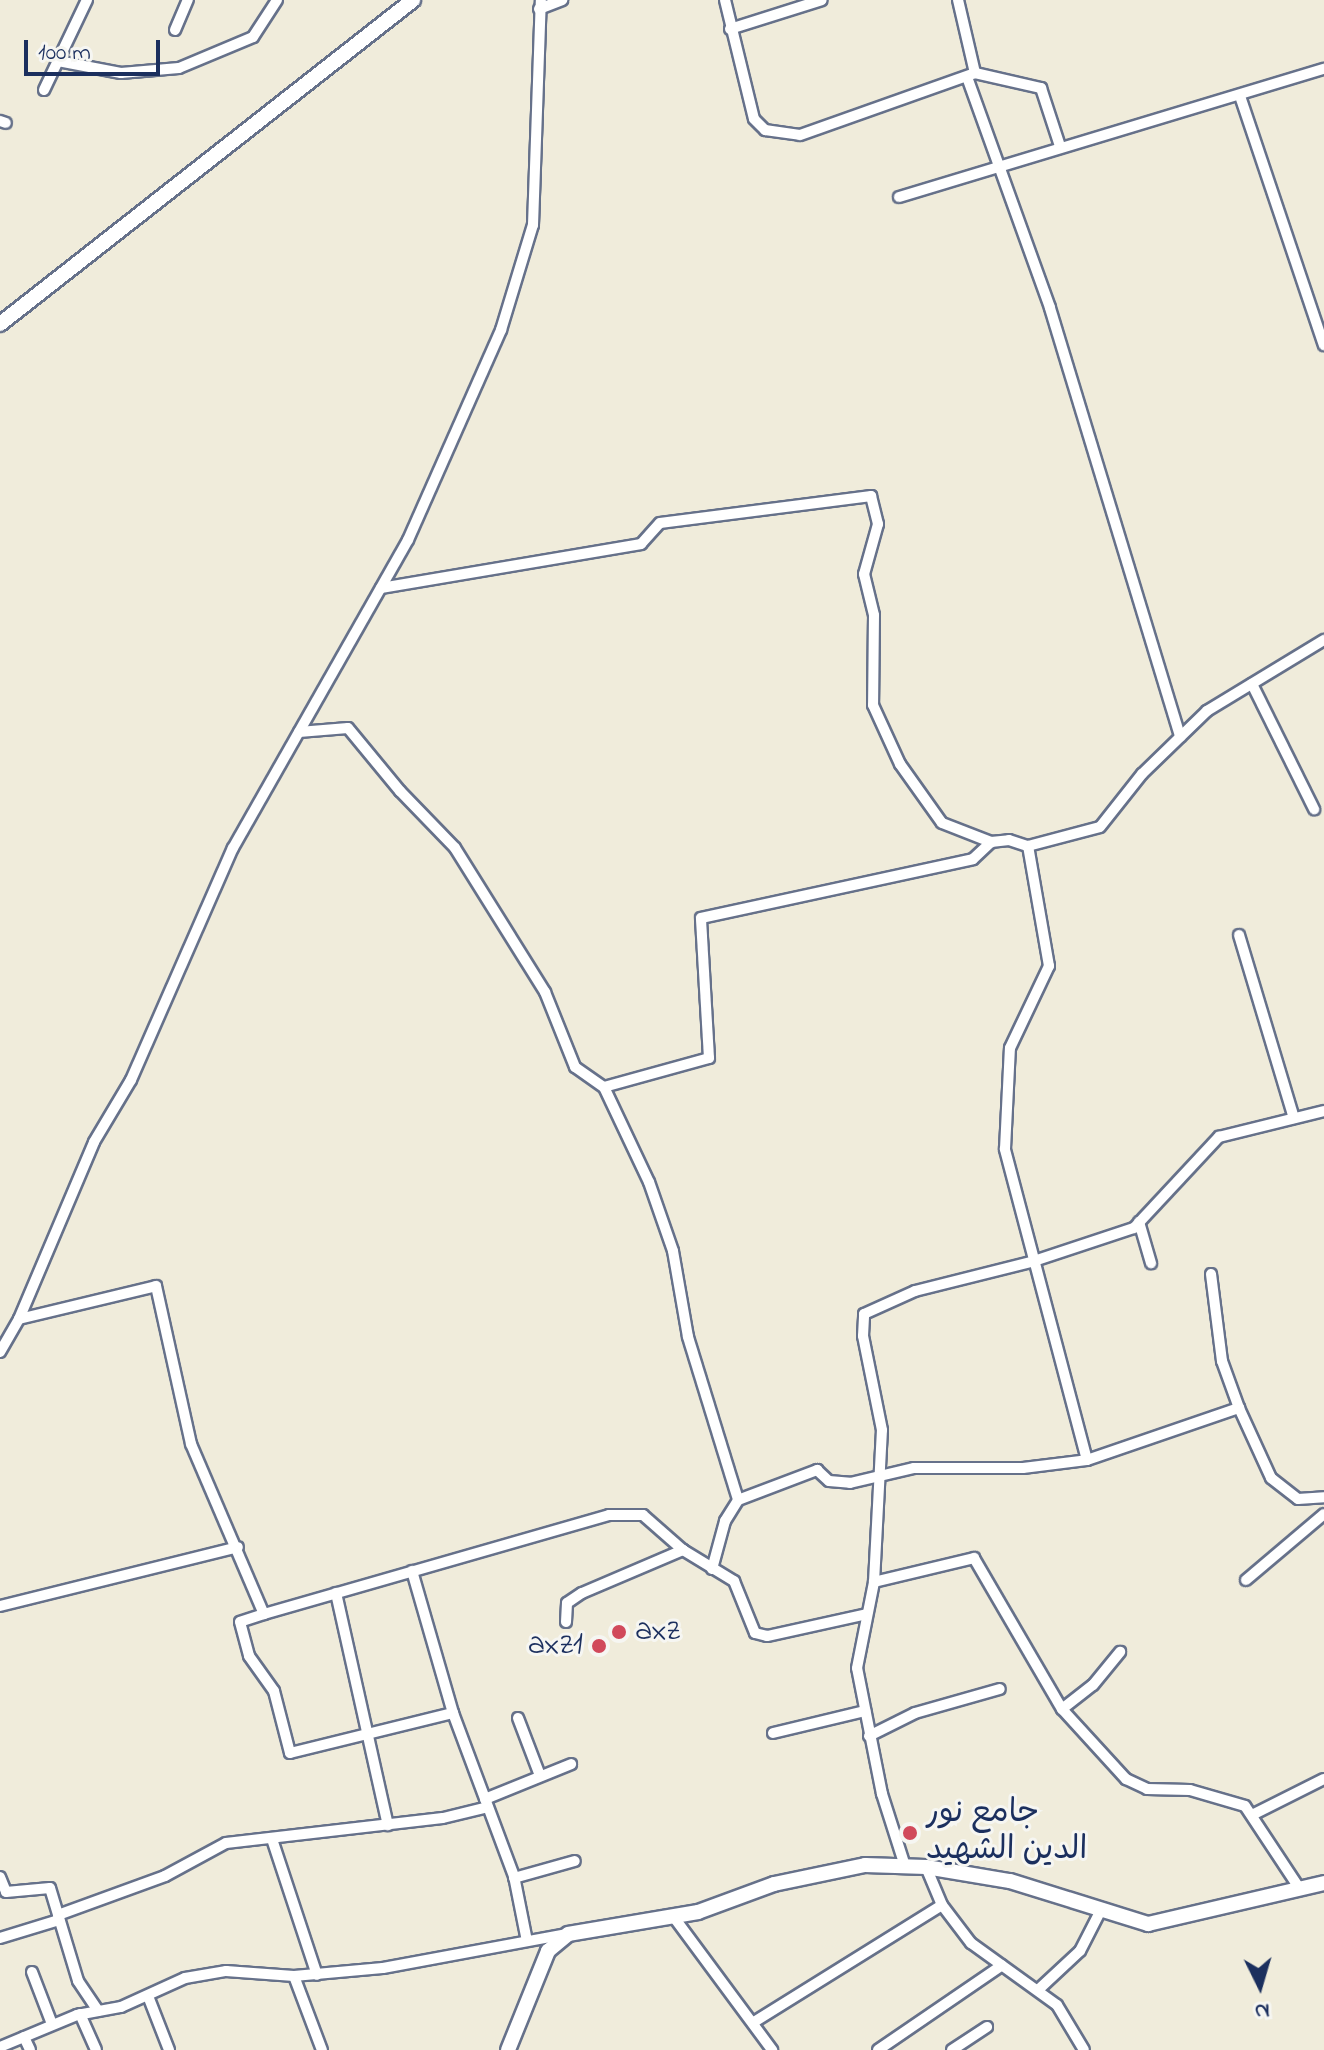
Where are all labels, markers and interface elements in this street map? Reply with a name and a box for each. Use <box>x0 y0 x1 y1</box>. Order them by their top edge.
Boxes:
scale bar <box>28 24 164 74</box>
text: 100 m <box>38 36 91 71</box>
place label: axz <box>635 1613 680 1651</box>
marker: axz <box>610 1623 628 1641</box>
place label: axz1 <box>528 1627 583 1665</box>
marker: axz1 <box>590 1637 608 1655</box>
place label: جامع نور الدين الشهيد <box>926 1796 1087 1871</box>
marker: جامع نور الدين الشهيد <box>901 1824 919 1842</box>
north arrow <box>1220 1946 1300 2026</box>
text: N <box>1253 1993 1271 2026</box>

